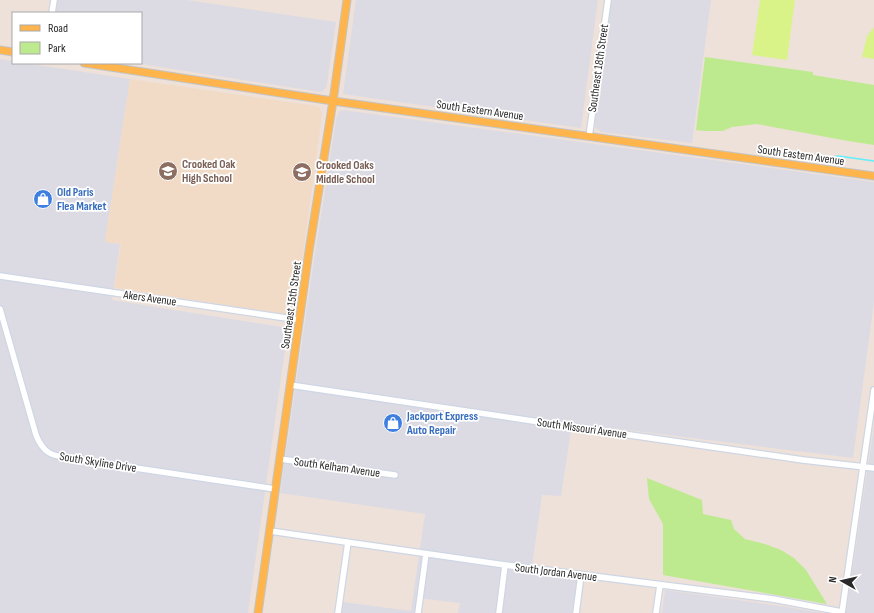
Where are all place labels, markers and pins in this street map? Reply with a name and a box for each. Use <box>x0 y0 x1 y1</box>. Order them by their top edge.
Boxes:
place label: Crooked Oak High School <box>182 157 235 186</box>
place label: Crooked Oaks Middle School <box>316 158 375 187</box>
school or university icon: Crooked Oak High School <box>157 160 179 182</box>
school or university icon: Crooked Oaks Middle School <box>291 161 313 183</box>
place label: Old Paris Flea Market <box>57 185 106 214</box>
shop icon: Old Paris Flea Market <box>32 188 54 210</box>
place label: Jackport Express Auto Repair <box>406 409 478 438</box>
shop icon: Jackport Express Auto Repair <box>382 412 404 434</box>

